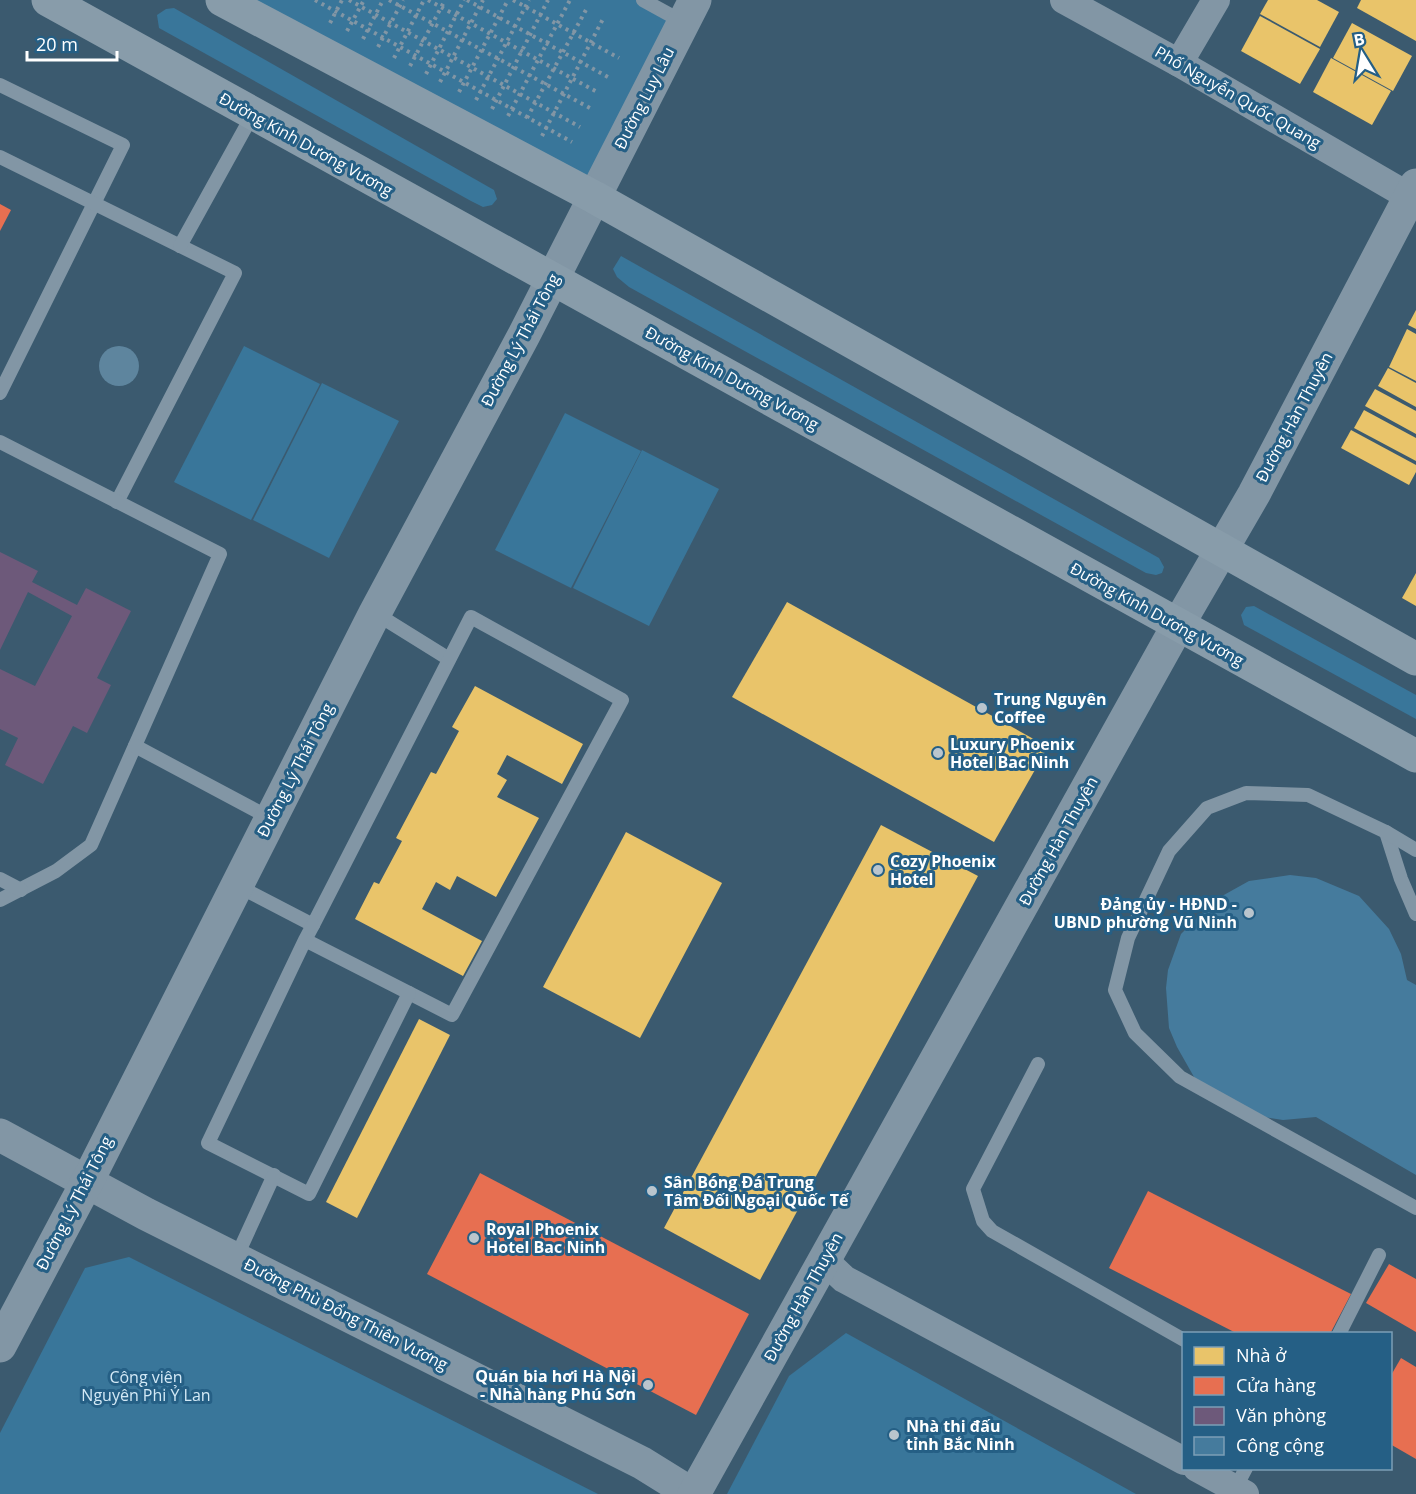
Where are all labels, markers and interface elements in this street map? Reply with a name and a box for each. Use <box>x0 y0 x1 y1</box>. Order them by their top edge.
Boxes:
scale bar <box>27 24 117 62</box>
north arrow <box>1332 24 1392 84</box>
text: B <box>1352 27 1367 51</box>
text: 20 m <box>36 32 78 56</box>
street label: Phố Nguyễn Quốc Quang <box>1151 40 1325 154</box>
street label: Đường Luy Lâu <box>609 43 679 153</box>
street label: Đường Kinh Dương Vương <box>215 87 397 201</box>
street label: Đường Lý Thái Tông <box>476 269 565 410</box>
street label: Đường Kinh Dương Vương <box>641 321 823 435</box>
street label: Đường Hàn Thuyên <box>1250 348 1338 486</box>
street label: Đường Kinh Dương Vương <box>1066 557 1248 671</box>
place label: Trung Nguyên Coffee <box>994 688 1106 728</box>
street label: Đường Lý Thái Tông <box>252 699 338 841</box>
marker: Trung Nguyên Coffee <box>975 701 989 715</box>
place label: Luxury Phoenix Hotel Bac Ninh <box>950 733 1075 773</box>
marker: Luxury Phoenix Hotel Bac Ninh <box>931 746 945 760</box>
street label: Đường Hàn Thuyên <box>1013 772 1103 910</box>
place label: Cozy Phoenix Hotel <box>890 850 996 890</box>
marker: Cozy Phoenix Hotel <box>871 863 885 877</box>
place label: Đảng ủy - HĐND - UBND phường Vũ Ninh <box>1054 893 1237 933</box>
marker: Đảng ủy - HĐND - UBND phường Vũ Ninh <box>1242 906 1256 920</box>
street label: Đường Lý Thái Tông <box>31 1132 117 1274</box>
place label: Sân Bóng Đá Trung Tâm Đối Ngoại Quốc Tế <box>664 1171 850 1211</box>
marker: Sân Bóng Đá Trung Tâm Đối Ngoại Quốc Tế <box>645 1184 659 1198</box>
place label: Royal Phoenix Hotel Bac Ninh <box>486 1218 605 1258</box>
street label: Đường Hàn Thuyên <box>758 1228 848 1366</box>
marker: Royal Phoenix Hotel Bac Ninh <box>467 1231 481 1245</box>
street label: Đường Phù Đổng Thiên Vương <box>240 1253 452 1375</box>
legend <box>1182 1332 1392 1470</box>
text: Nhà ở <box>1236 1343 1287 1367</box>
place label: Quán bia hơi Hà Nội - Nhà hàng Phú Sơn <box>475 1365 636 1405</box>
park label: Công viên Nguyên Phi Ỷ Lan <box>81 1366 211 1406</box>
text: Cửa hàng <box>1236 1373 1316 1397</box>
marker: Quán bia hơi Hà Nội - Nhà hàng Phú Sơn <box>641 1378 655 1392</box>
text: Văn phòng <box>1236 1403 1326 1427</box>
place label: Nhà thi đấu tỉnh Bắc Ninh <box>906 1415 1015 1455</box>
marker: Nhà thi đấu tỉnh Bắc Ninh <box>887 1428 901 1442</box>
text: Công cộng <box>1236 1433 1324 1457</box>

